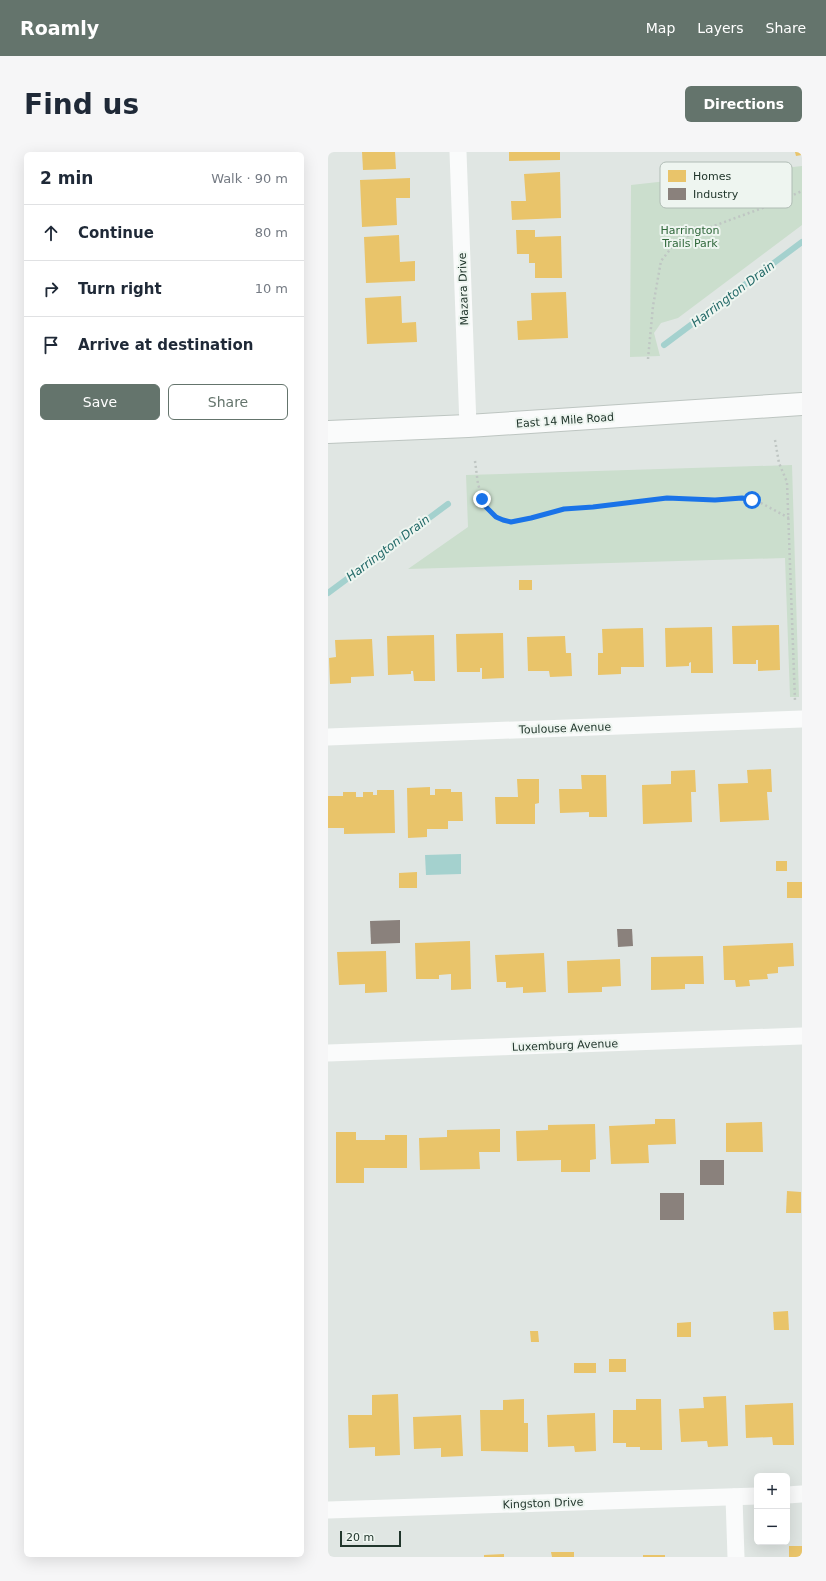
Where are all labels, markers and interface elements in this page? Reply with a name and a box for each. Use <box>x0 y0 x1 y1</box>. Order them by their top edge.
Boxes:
text: Roamly <box>20 17 99 39</box>
text: Map <box>646 20 675 36</box>
text: Layers <box>697 20 744 36</box>
text: Share <box>766 20 806 36</box>
button: Directions <box>685 86 802 122</box>
text: Find us <box>24 88 139 121</box>
legend <box>660 162 792 208</box>
text: 2 min <box>40 168 93 188</box>
text: Homes <box>693 170 731 183</box>
text: Walk · 90 m <box>211 171 288 186</box>
text: Industry <box>693 188 739 201</box>
icon: ahead <box>40 222 62 244</box>
text: Continue <box>78 224 154 242</box>
park label: Harrington Trails Park <box>661 224 719 250</box>
text: 80 m <box>255 225 288 240</box>
street label: Mazara Drive <box>456 252 471 326</box>
water label: Harrington Drain <box>689 258 777 330</box>
icon: right <box>40 278 62 300</box>
text: Turn right <box>78 280 162 298</box>
text: 10 m <box>255 281 288 296</box>
icon: arrive <box>40 334 62 356</box>
text: Arrive at destination <box>78 336 253 354</box>
button: Save <box>40 384 160 420</box>
button: Share <box>168 384 288 420</box>
street label: East 14 Mile Road <box>516 411 614 430</box>
route end <box>473 490 491 508</box>
route start <box>743 491 761 509</box>
water label: Harrington Drain <box>344 512 432 584</box>
street label: Toulouse Avenue <box>518 720 612 737</box>
street label: Luxemburg Avenue <box>512 1037 619 1054</box>
map controls <box>754 1473 790 1545</box>
button: + <box>754 1473 790 1509</box>
street label: Kingston Drive <box>502 1496 584 1511</box>
button: − <box>754 1509 790 1545</box>
scale bar <box>340 1529 401 1548</box>
text: 20 m <box>346 1531 374 1544</box>

